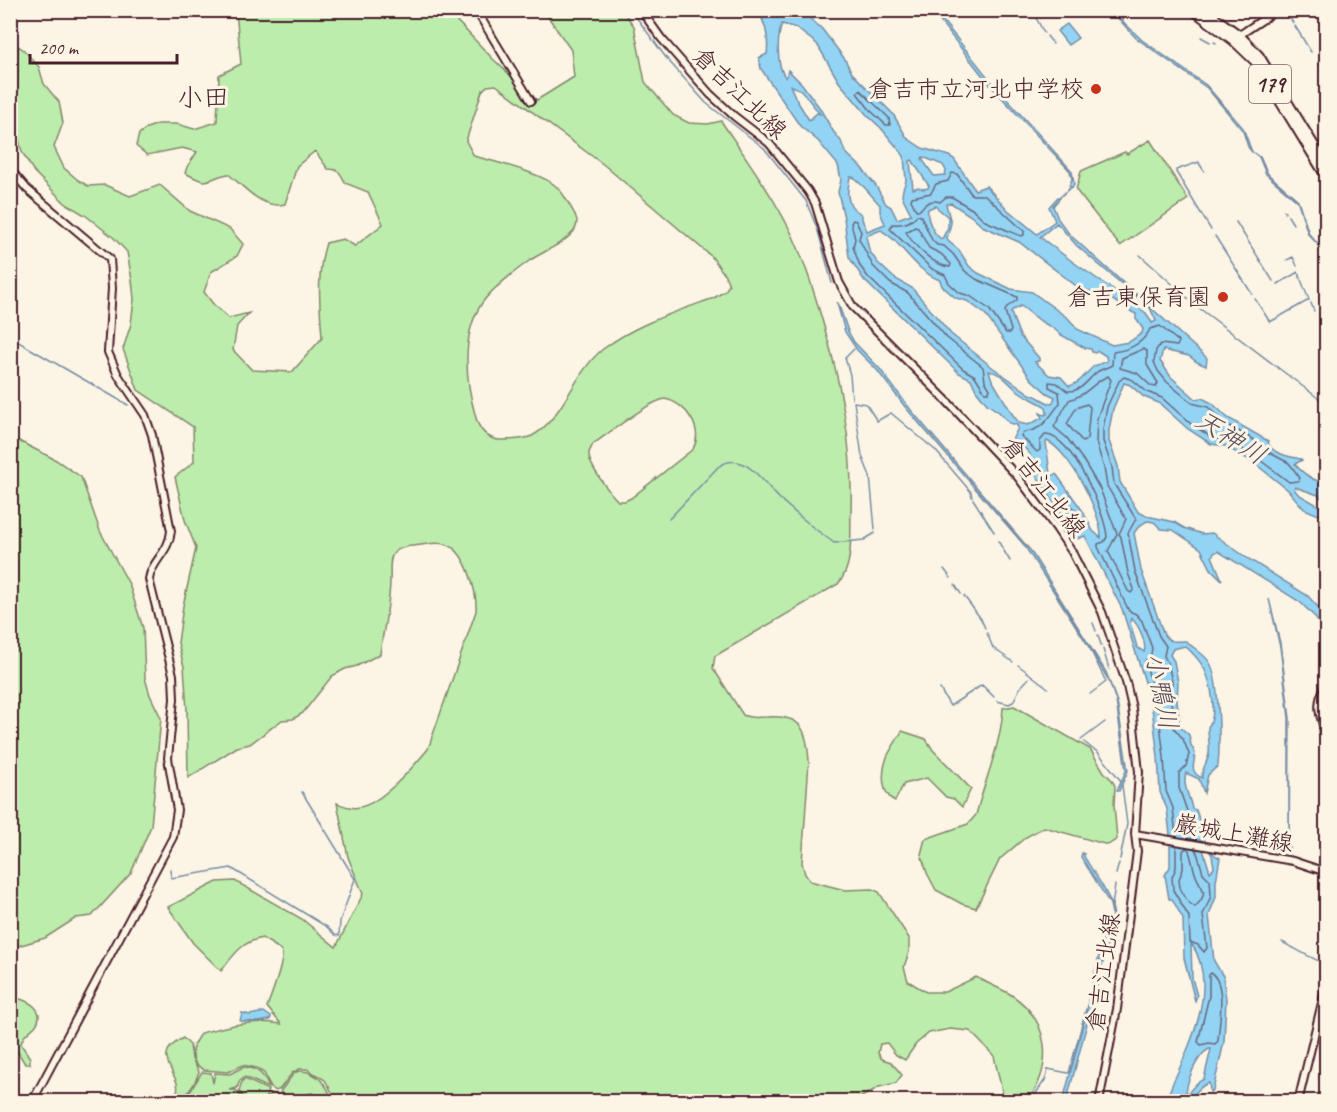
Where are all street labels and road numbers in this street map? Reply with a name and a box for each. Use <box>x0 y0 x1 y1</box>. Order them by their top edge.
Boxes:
street label: 倉吉江北線 <box>686 41 794 145</box>
road number: 179 <box>1249 65 1291 103</box>
street label: 倉吉江北線 <box>995 430 1093 544</box>
street label: 巌城上灘線 <box>1172 808 1296 858</box>
street label: 倉吉江北線 <box>1080 910 1126 1034</box>

